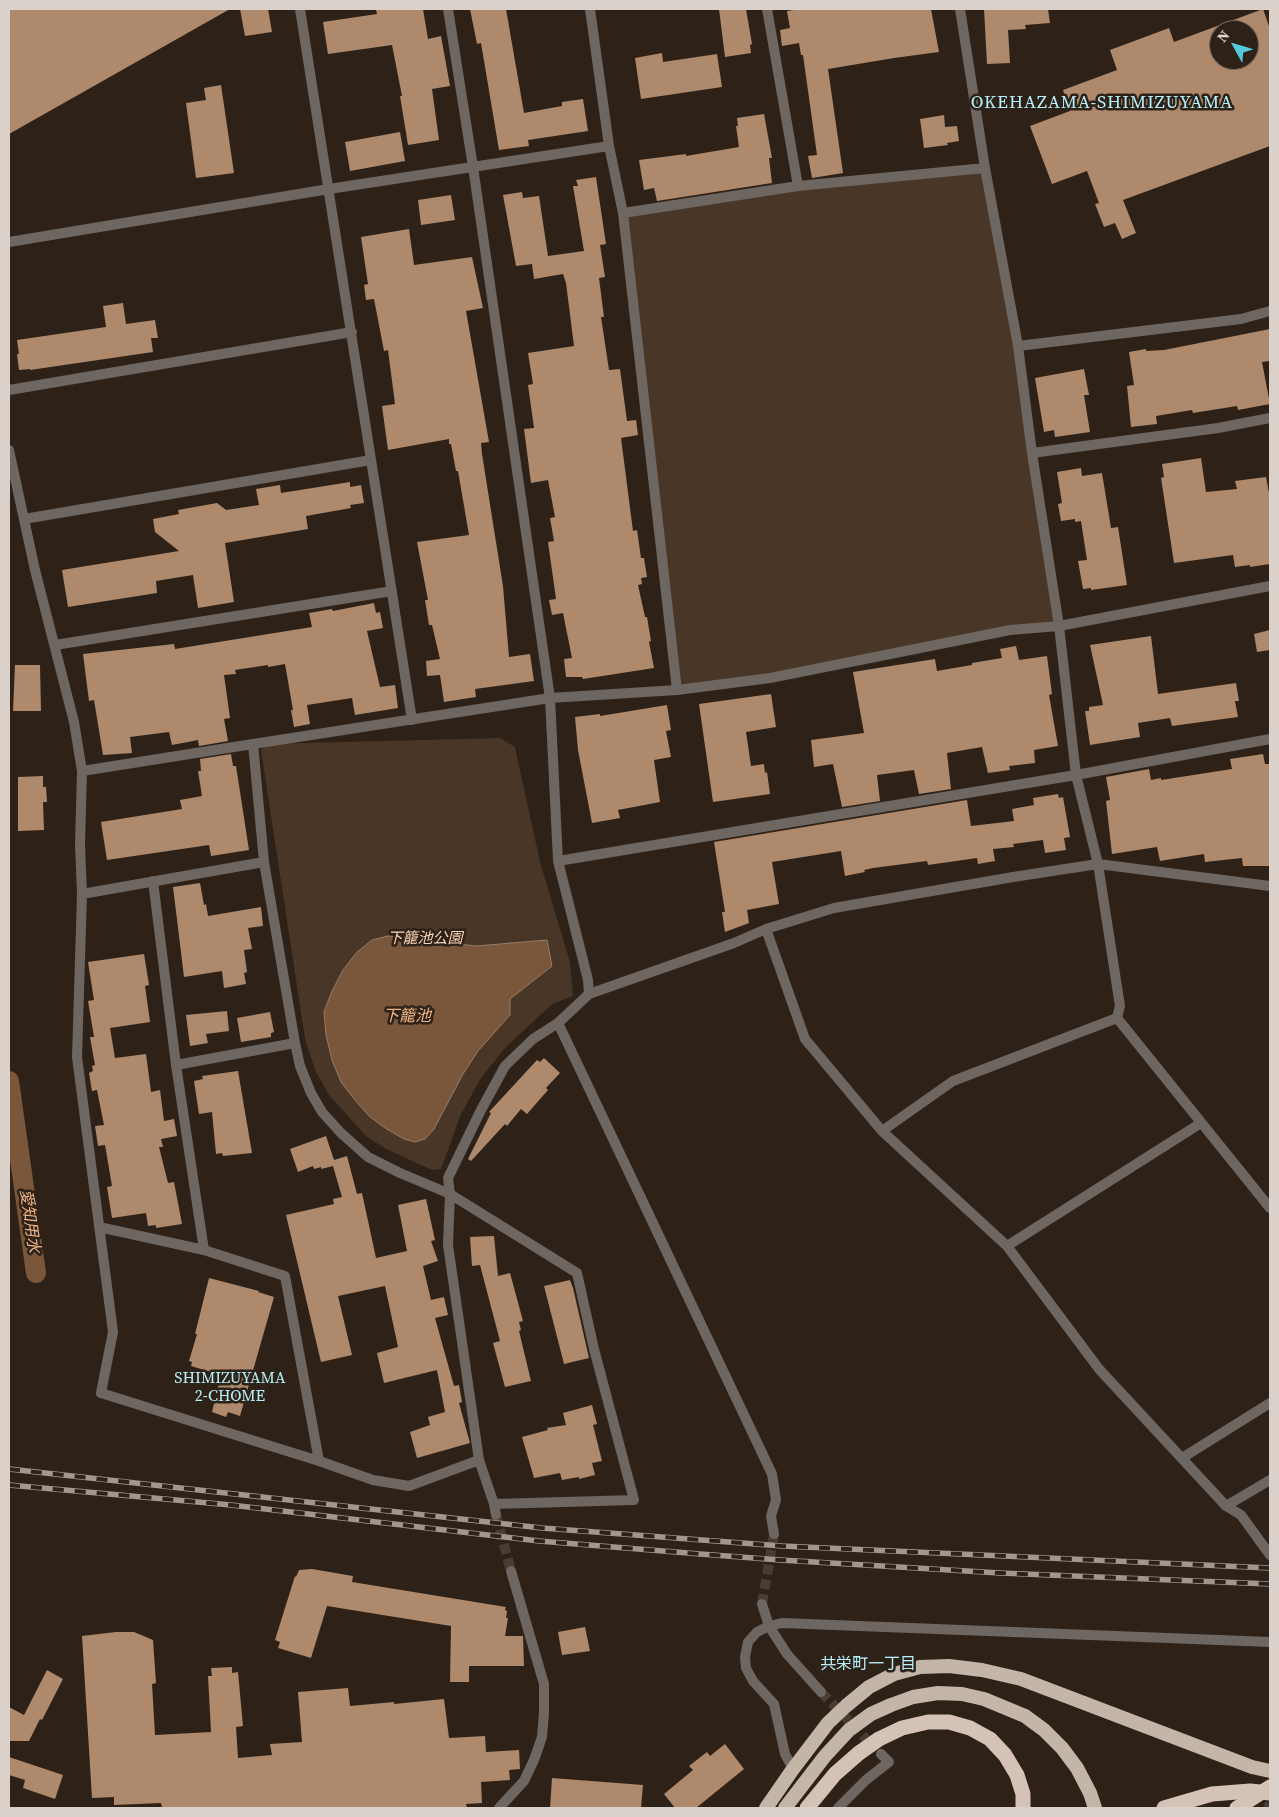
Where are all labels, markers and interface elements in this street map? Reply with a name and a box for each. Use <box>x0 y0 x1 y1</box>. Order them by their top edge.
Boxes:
north arrow <box>1209 20 1259 70</box>
text: N <box>1212 26 1234 46</box>
district label: OKEHAZAMA-SHIMIZUYAMA <box>968 92 1236 114</box>
park label: 下籠池公園 <box>388 930 462 948</box>
water label: 下籠池 <box>383 1007 431 1027</box>
water label: 愛知用水 <box>15 1188 43 1254</box>
district label: SHIMIZUYAMA 2-CHOME <box>167 1369 293 1407</box>
district label: 共栄町一丁目 <box>820 1655 916 1675</box>

